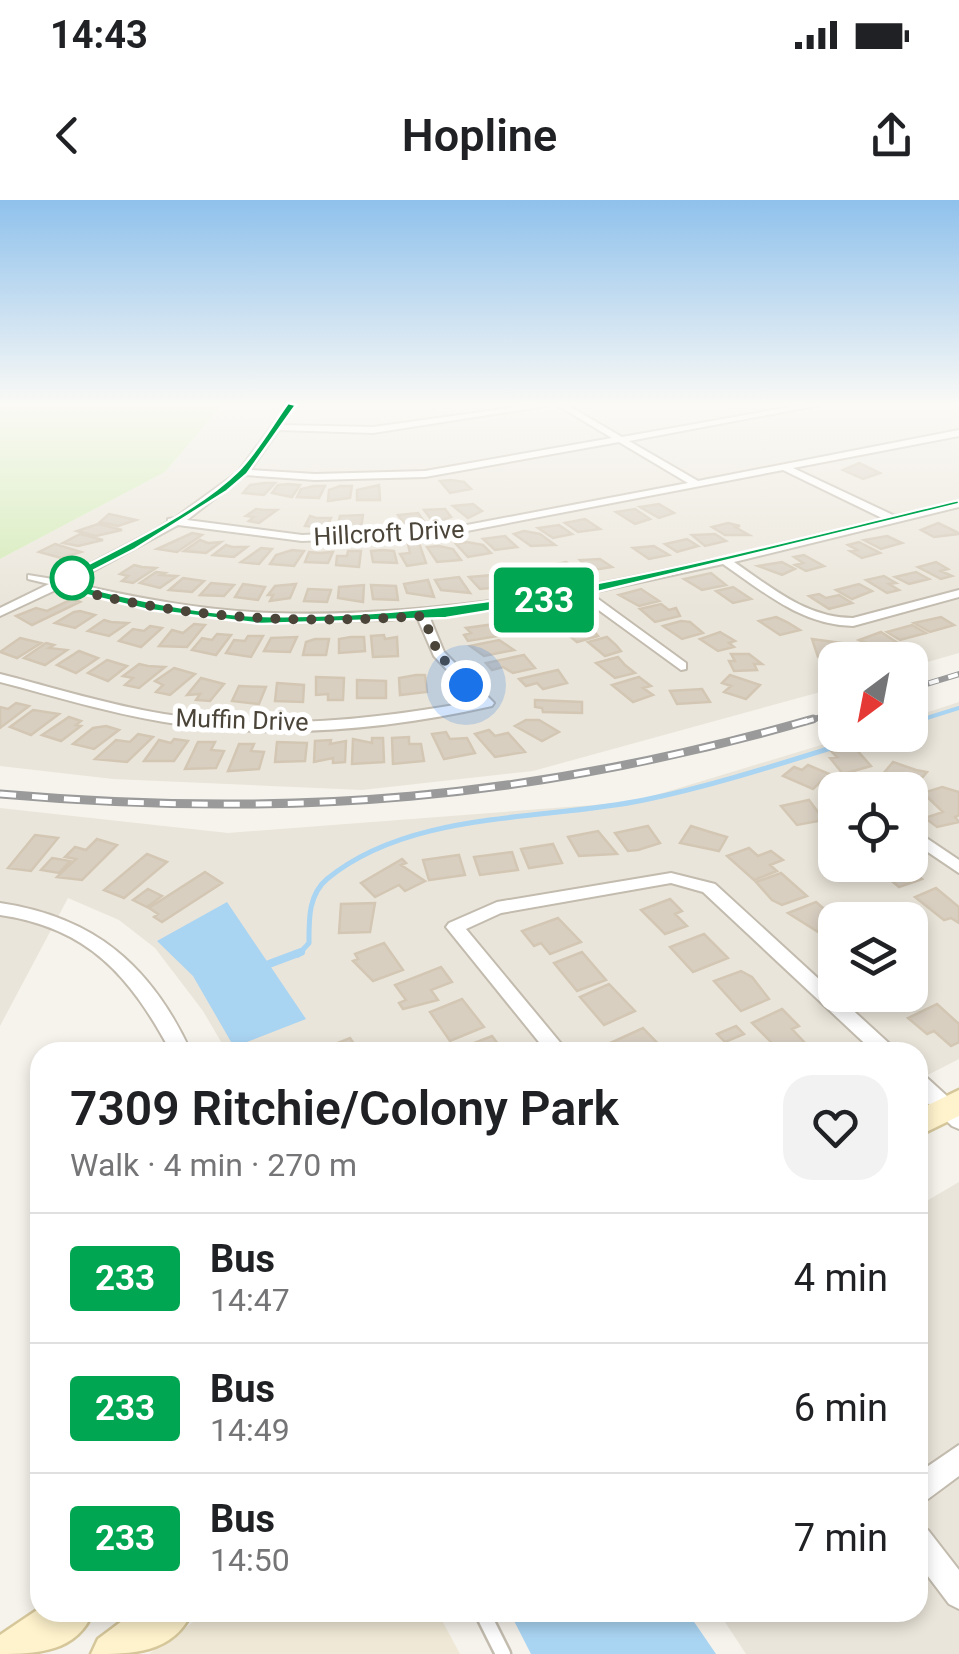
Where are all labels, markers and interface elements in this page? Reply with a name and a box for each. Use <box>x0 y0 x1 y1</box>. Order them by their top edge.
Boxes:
text: 14:43 <box>50 13 148 57</box>
icon: back <box>40 108 95 163</box>
icon: share <box>864 108 919 163</box>
text: Hopline <box>402 109 557 162</box>
street label: Hillcroft Drive <box>313 515 465 551</box>
unlabelled marker <box>51 557 93 599</box>
line badge: 233 <box>486 568 602 632</box>
text: 233 <box>514 580 574 621</box>
north arrow <box>818 642 928 752</box>
map controls <box>818 642 928 1012</box>
your location <box>441 660 491 710</box>
street label: Muffin Drive <box>175 703 309 737</box>
button: locate <box>818 772 928 882</box>
button: layers <box>818 902 928 1012</box>
button: heart <box>783 1075 888 1180</box>
text: 7309 Ritchie/Colony Park <box>70 1080 619 1137</box>
text: Walk · 4 min · 270 m <box>70 1146 357 1184</box>
text: Bus <box>210 1237 275 1281</box>
text: 4 min <box>794 1256 888 1300</box>
text: 233 <box>95 1258 155 1299</box>
text: 14:47 <box>210 1281 290 1319</box>
text: Bus <box>210 1367 275 1411</box>
text: 6 min <box>794 1386 888 1430</box>
text: 233 <box>95 1388 155 1429</box>
text: 14:49 <box>210 1411 290 1449</box>
text: Bus <box>210 1497 275 1541</box>
text: 7 min <box>794 1516 888 1560</box>
text: 233 <box>95 1518 155 1559</box>
text: 14:50 <box>210 1541 290 1579</box>

